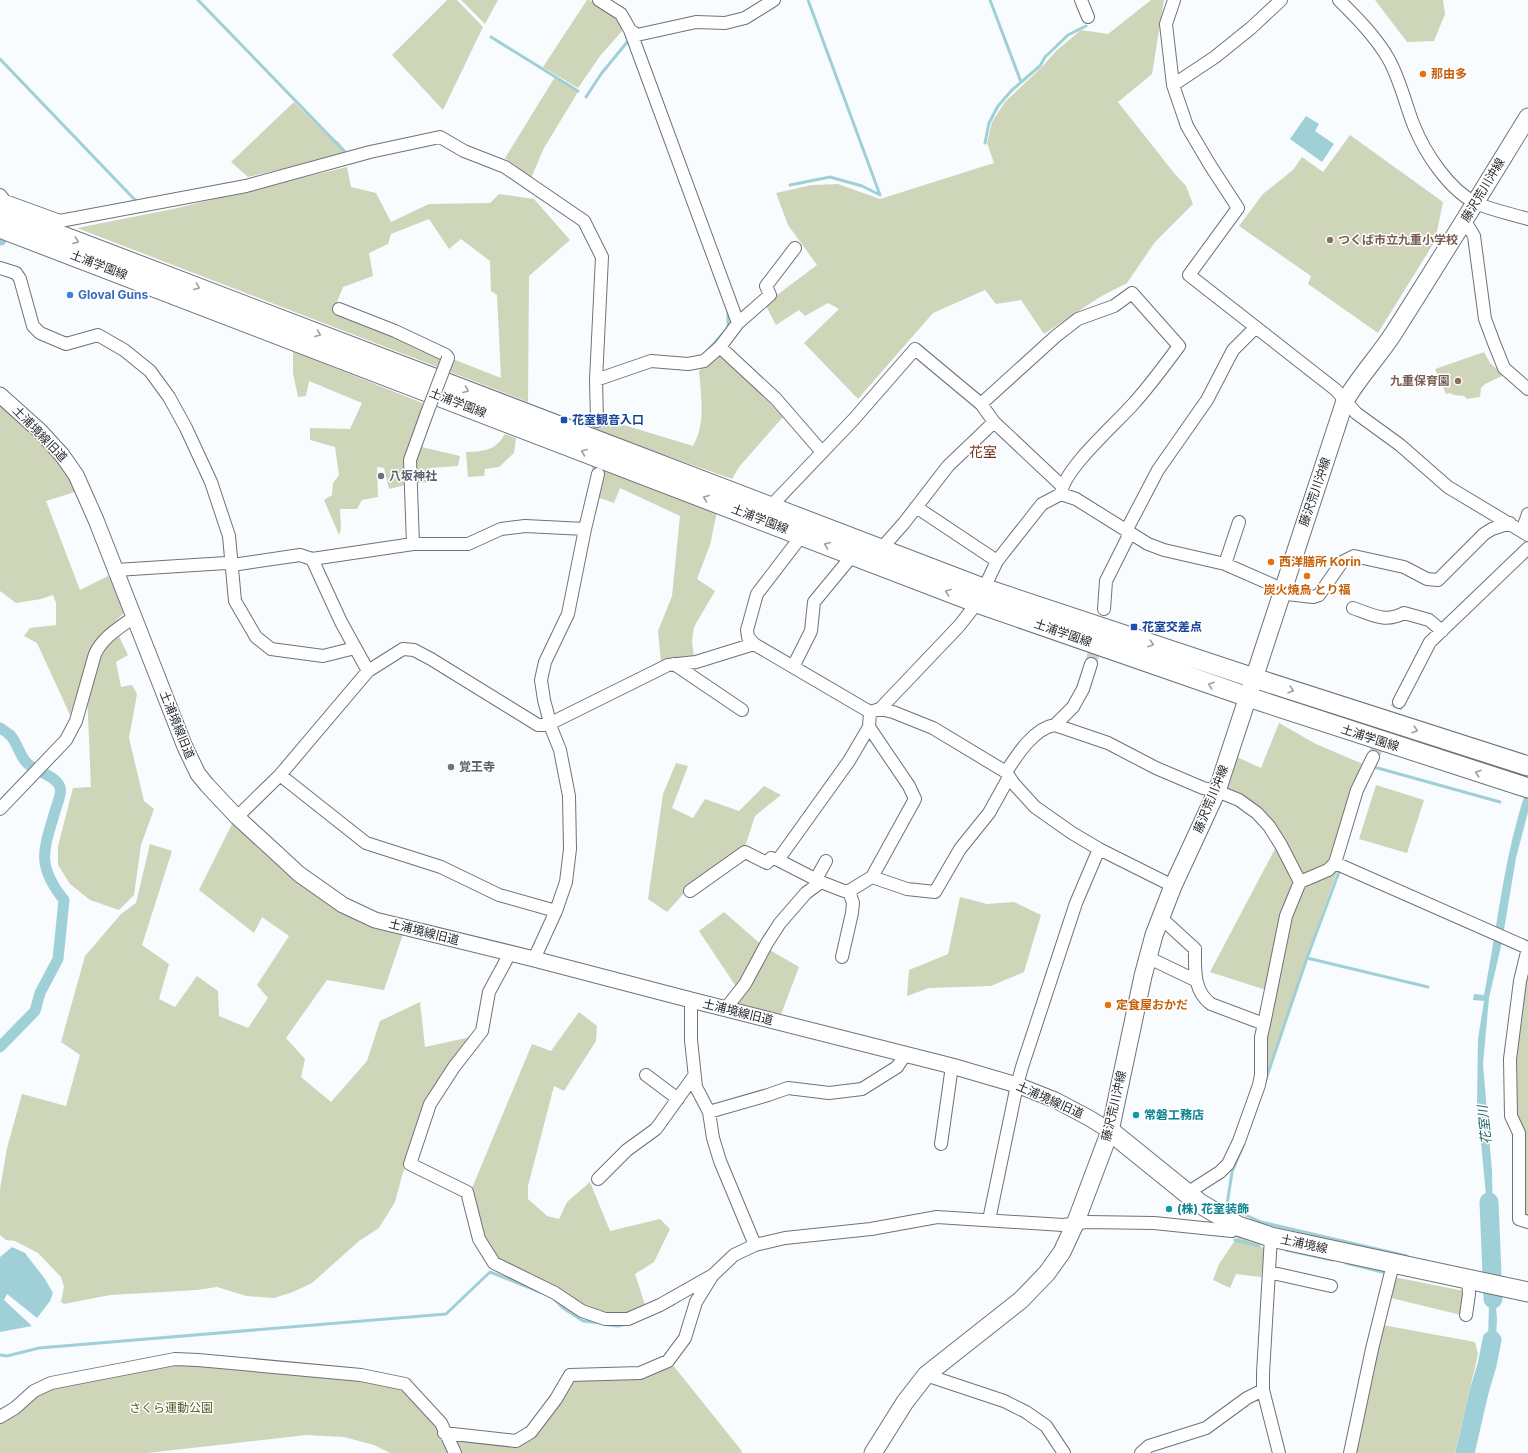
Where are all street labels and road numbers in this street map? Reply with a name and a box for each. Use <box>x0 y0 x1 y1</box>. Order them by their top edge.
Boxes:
street label: 藤沢荒川沖線 <box>1458 155 1508 224</box>
street label: 土浦学園線 <box>68 247 130 282</box>
street label: 土浦学園線 <box>427 385 489 420</box>
street label: 土浦境線旧道 <box>10 403 71 465</box>
street label: 藤沢荒川沖線 <box>1296 455 1333 528</box>
street label: 土浦学園線 <box>729 501 791 536</box>
street label: 土浦学園線 <box>1032 616 1094 649</box>
street label: 土浦境線旧道 <box>157 689 198 761</box>
street label: 土浦学園線 <box>1339 721 1401 754</box>
street label: 藤沢荒川沖線 <box>1190 763 1231 835</box>
street label: 土浦境線旧道 <box>387 916 461 948</box>
street label: 土浦境線旧道 <box>701 996 775 1028</box>
street label: 藤沢荒川沖線 <box>1098 1069 1129 1143</box>
street label: 土浦境線旧道 <box>1014 1078 1086 1121</box>
street label: 土浦境線 <box>1279 1231 1329 1256</box>

